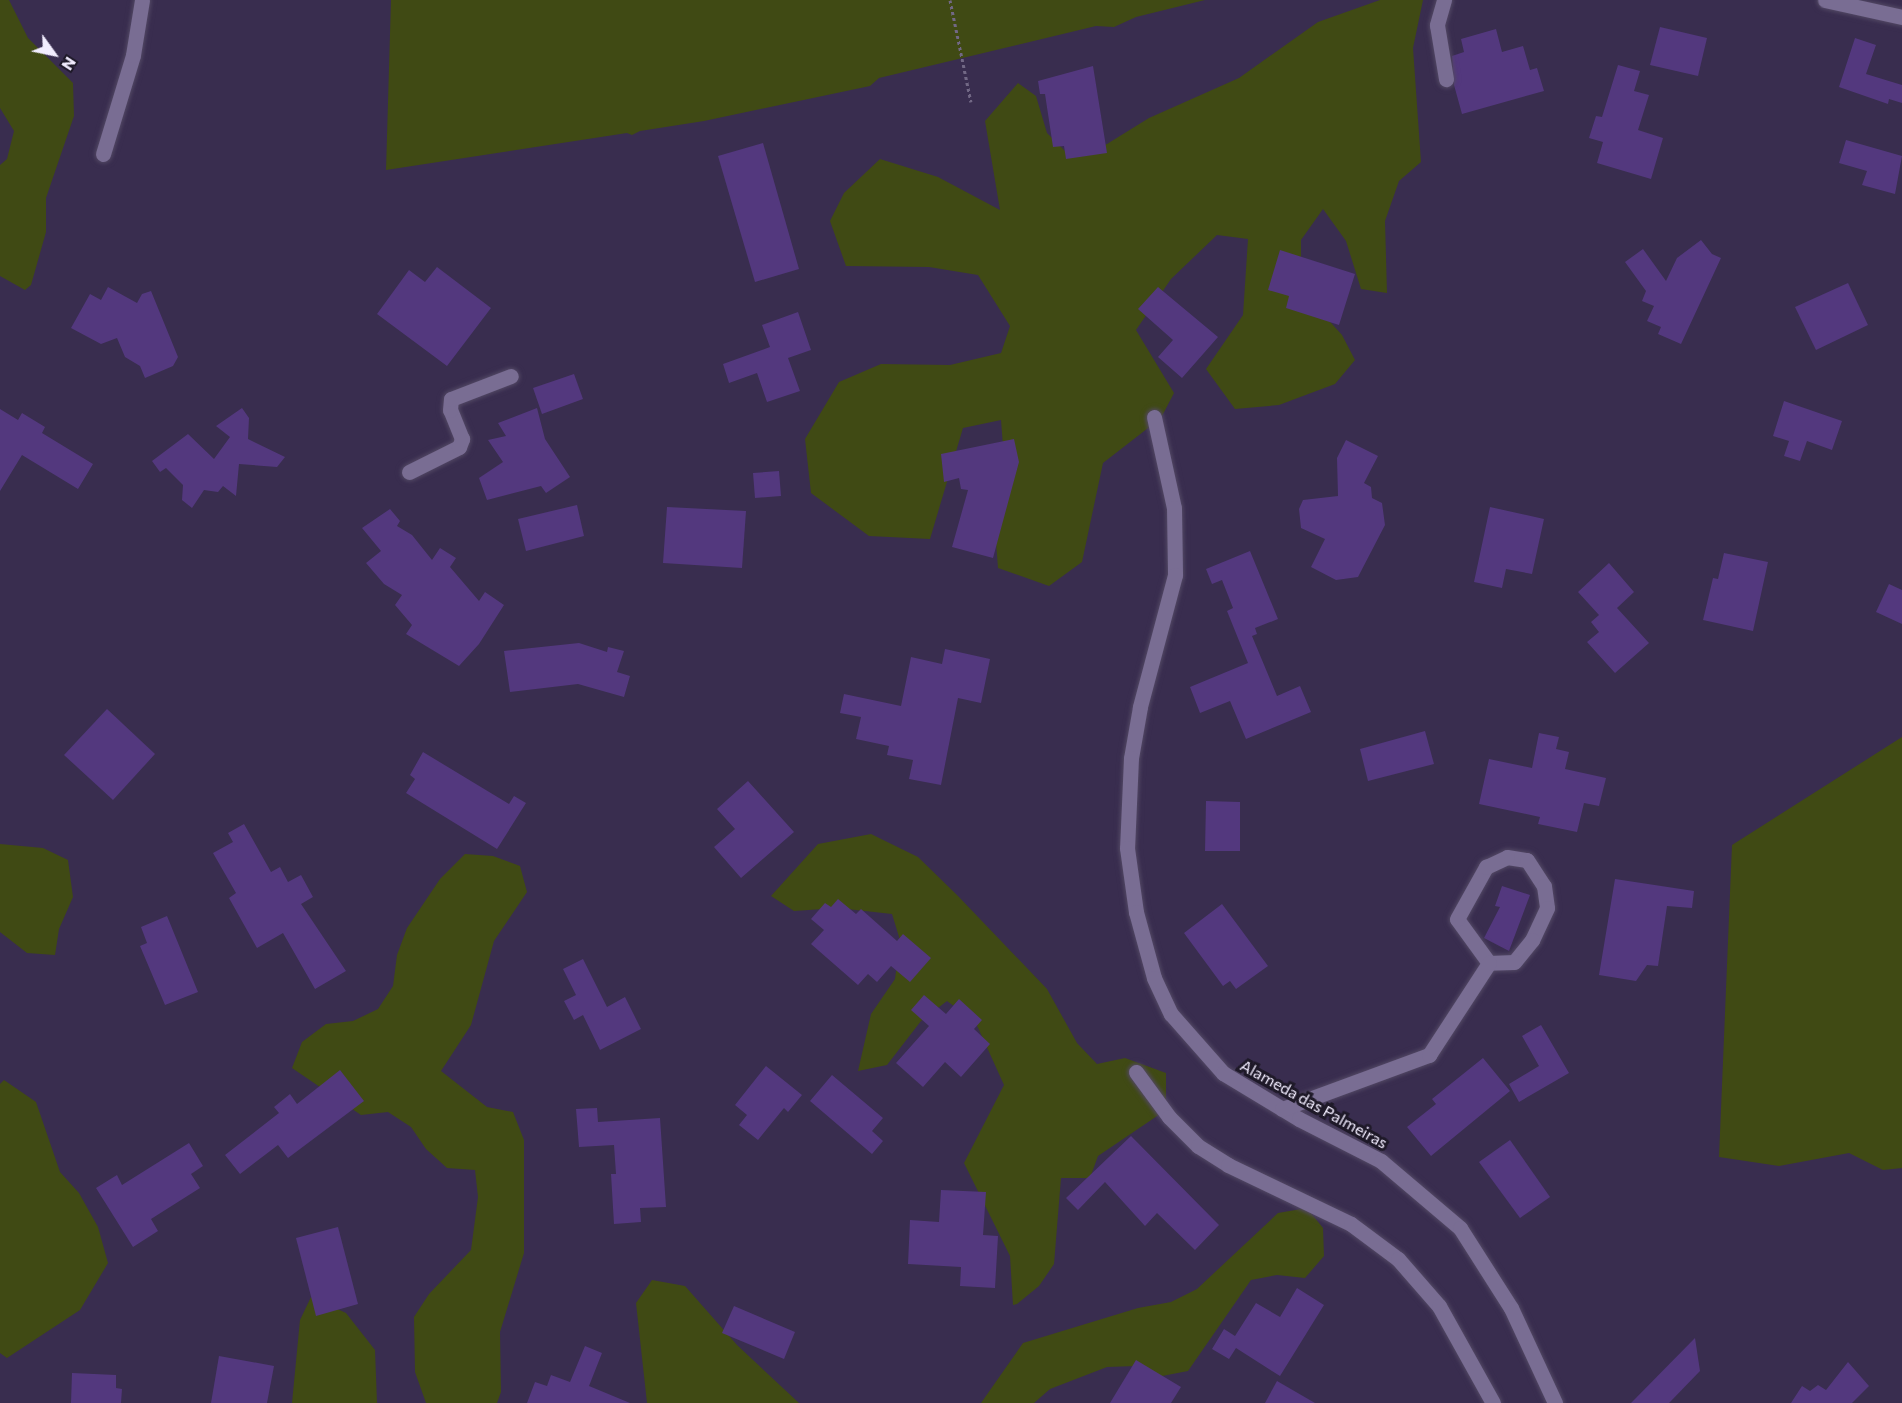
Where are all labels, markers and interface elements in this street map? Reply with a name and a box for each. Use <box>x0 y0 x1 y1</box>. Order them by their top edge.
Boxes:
north arrow <box>24 24 84 84</box>
text: N <box>58 54 81 74</box>
street label: Alameda das Palmeiras <box>1237 1056 1391 1152</box>

